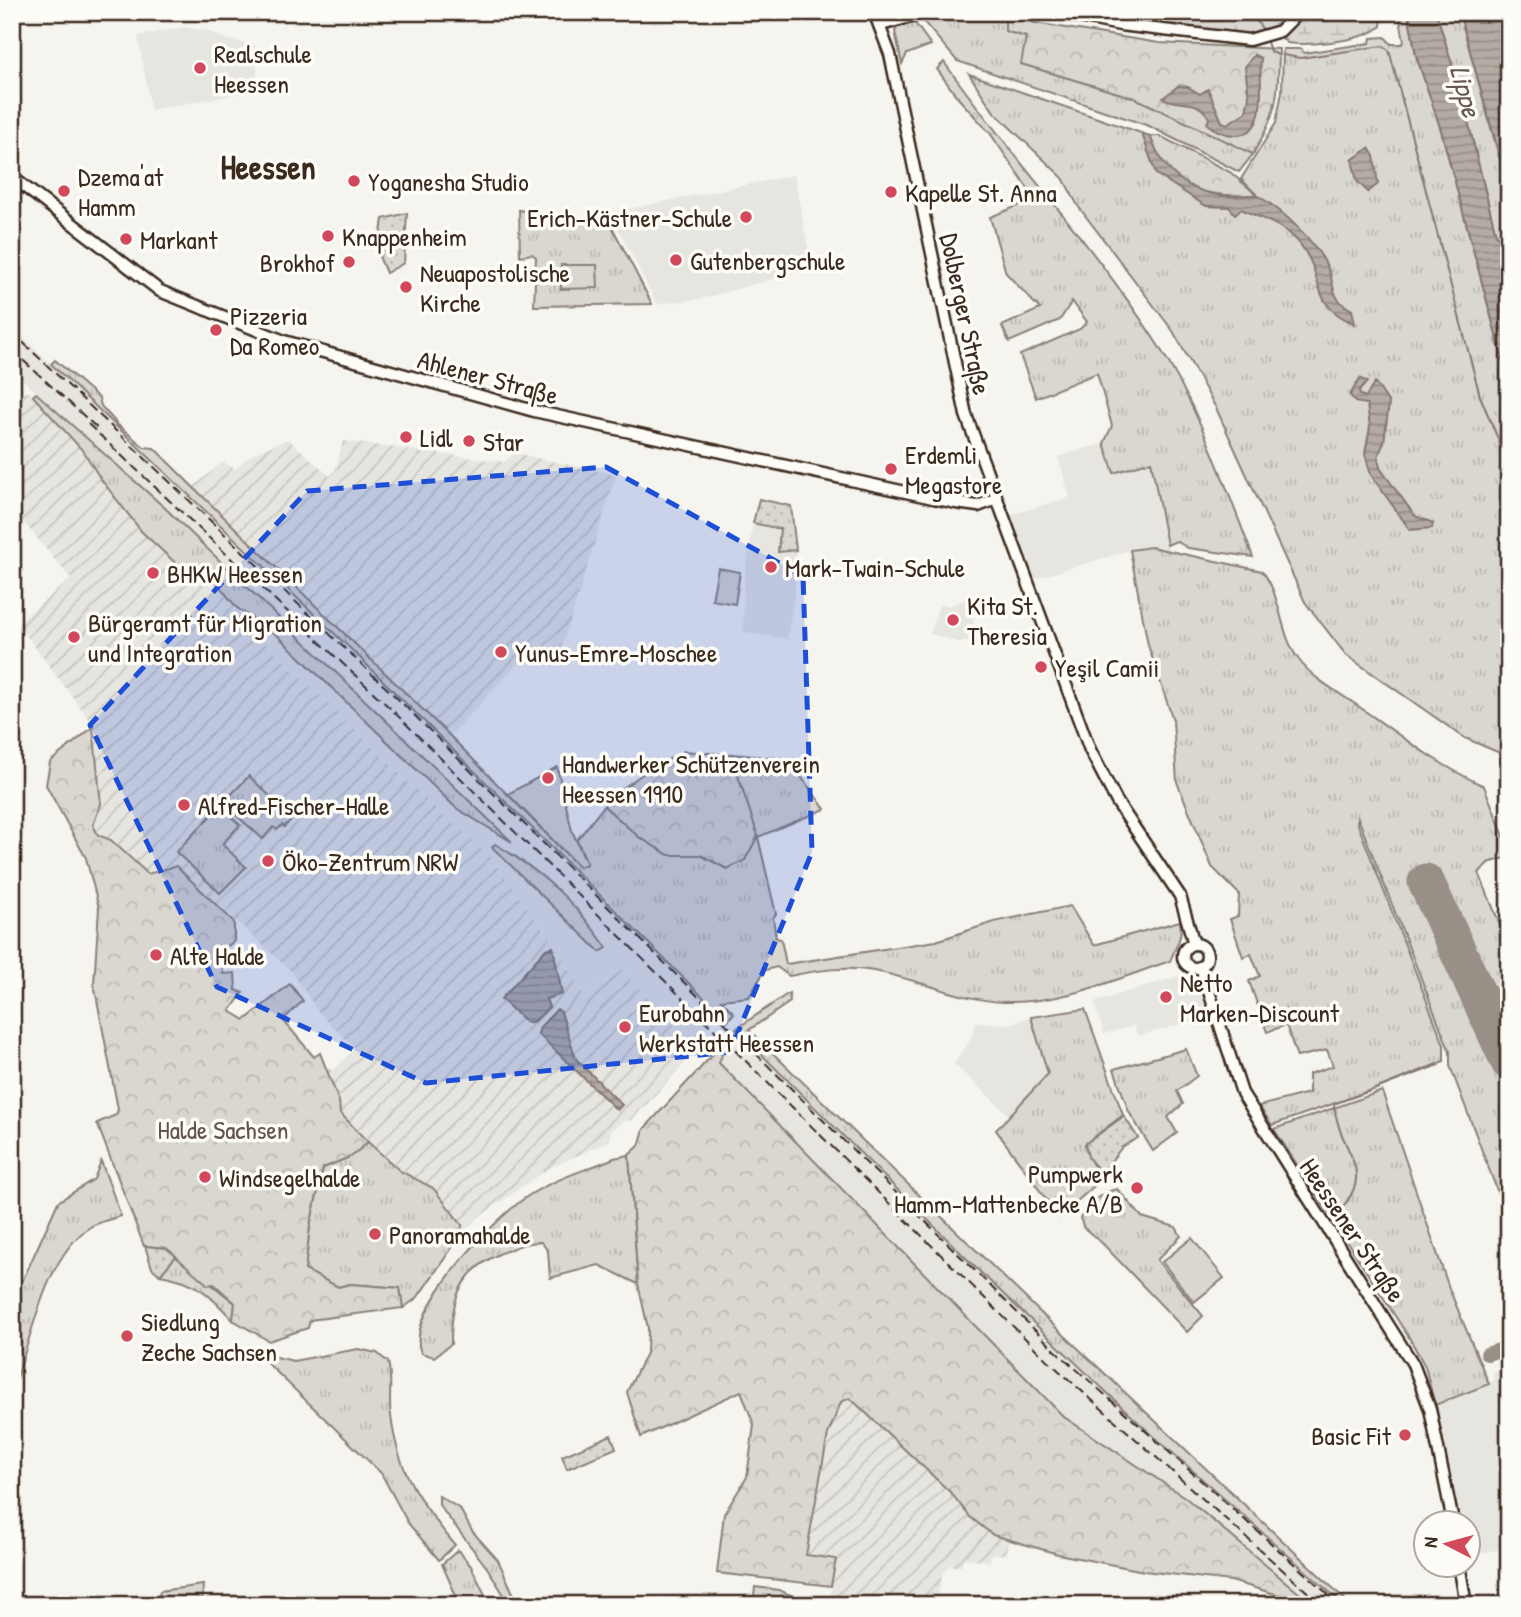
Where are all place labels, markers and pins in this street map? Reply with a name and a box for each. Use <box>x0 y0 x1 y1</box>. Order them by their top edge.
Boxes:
place label: Realschule Heessen <box>214 36 312 101</box>
marker: Realschule Heessen <box>192 60 208 76</box>
place label: Dzema'at Hamm <box>78 159 164 224</box>
place label: Yoganesha Studio <box>368 164 529 199</box>
marker: Yoganesha Studio <box>346 173 362 189</box>
place label: Kapelle St. Anna <box>905 175 1057 210</box>
marker: Dzema'at Hamm <box>56 183 72 199</box>
marker: Kapelle St. Anna <box>883 184 899 200</box>
place label: Erich-Kästner-Schule <box>527 200 732 235</box>
marker: Erich-Kästner-Schule <box>738 209 754 225</box>
place label: Knappenheim <box>342 219 467 254</box>
place label: Markant <box>140 222 218 257</box>
marker: Knappenheim <box>320 228 336 244</box>
marker: Markant <box>118 231 134 247</box>
place label: Gutenbergschule <box>690 243 845 278</box>
place label: Brokhof <box>260 245 336 280</box>
marker: Gutenbergschule <box>668 252 684 268</box>
marker: Brokhof <box>341 254 357 270</box>
place label: Neuapostolische Kirche <box>420 255 570 320</box>
marker: Neuapostolische Kirche <box>398 279 414 295</box>
place label: Pizzeria Da Romeo <box>230 298 319 363</box>
marker: Pizzeria Da Romeo <box>208 322 224 338</box>
place label: Lidl <box>420 420 453 455</box>
place label: Star <box>483 424 524 459</box>
marker: Lidl <box>398 429 414 445</box>
marker: Star <box>461 433 477 449</box>
place label: Erdemli Megastore <box>905 437 1002 502</box>
marker: Erdemli Megastore <box>883 461 899 477</box>
place label: Mark-Twain-Schule <box>785 550 965 585</box>
place label: BHKW Heessen <box>167 556 303 591</box>
marker: Mark-Twain-Schule <box>763 559 779 575</box>
marker: BHKW Heessen <box>145 565 161 581</box>
place label: Kita St. Theresia <box>967 588 1047 653</box>
place label: Bürgeramt für Migration und Integration <box>88 605 322 670</box>
marker: Kita St. Theresia <box>945 612 961 628</box>
marker: Bürgeramt für Migration und Integration <box>66 629 82 645</box>
place label: Yunus-Emre-Moschee <box>515 635 717 670</box>
marker: Yunus-Emre-Moschee <box>493 644 509 660</box>
place label: Yeşil Camii <box>1055 650 1159 685</box>
marker: Yeşil Camii <box>1033 659 1049 675</box>
place label: Handwerker Schützenverein Heessen 1910 <box>562 746 820 811</box>
marker: Handwerker Schützenverein Heessen 1910 <box>540 770 556 786</box>
place label: Alfred-Fischer-Halle <box>198 788 389 823</box>
marker: Alfred-Fischer-Halle <box>176 797 192 813</box>
place label: Öko-Zentrum NRW <box>282 844 458 879</box>
marker: Öko-Zentrum NRW <box>260 853 276 869</box>
place label: Alte Halde <box>170 938 265 973</box>
marker: Alte Halde <box>148 947 164 963</box>
place label: Netto Marken-Discount <box>1180 965 1340 1030</box>
marker: Netto Marken-Discount <box>1158 989 1174 1005</box>
place label: Eurobahn Werkstatt Heessen <box>639 995 814 1060</box>
marker: Eurobahn Werkstatt Heessen <box>617 1019 633 1035</box>
place label: Pumpwerk Hamm-Mattenbecke A/B <box>894 1156 1123 1221</box>
place label: Windsegelhalde <box>219 1160 360 1195</box>
marker: Windsegelhalde <box>197 1169 213 1185</box>
marker: Pumpwerk Hamm-Mattenbecke A/B <box>1129 1180 1145 1196</box>
place label: Panoramahalde <box>389 1217 531 1252</box>
marker: Panoramahalde <box>367 1226 383 1242</box>
place label: Siedlung Zeche Sachsen <box>141 1304 277 1369</box>
marker: Siedlung Zeche Sachsen <box>119 1328 135 1344</box>
place label: Basic Fit <box>1311 1418 1392 1453</box>
marker: Basic Fit <box>1397 1427 1413 1443</box>

